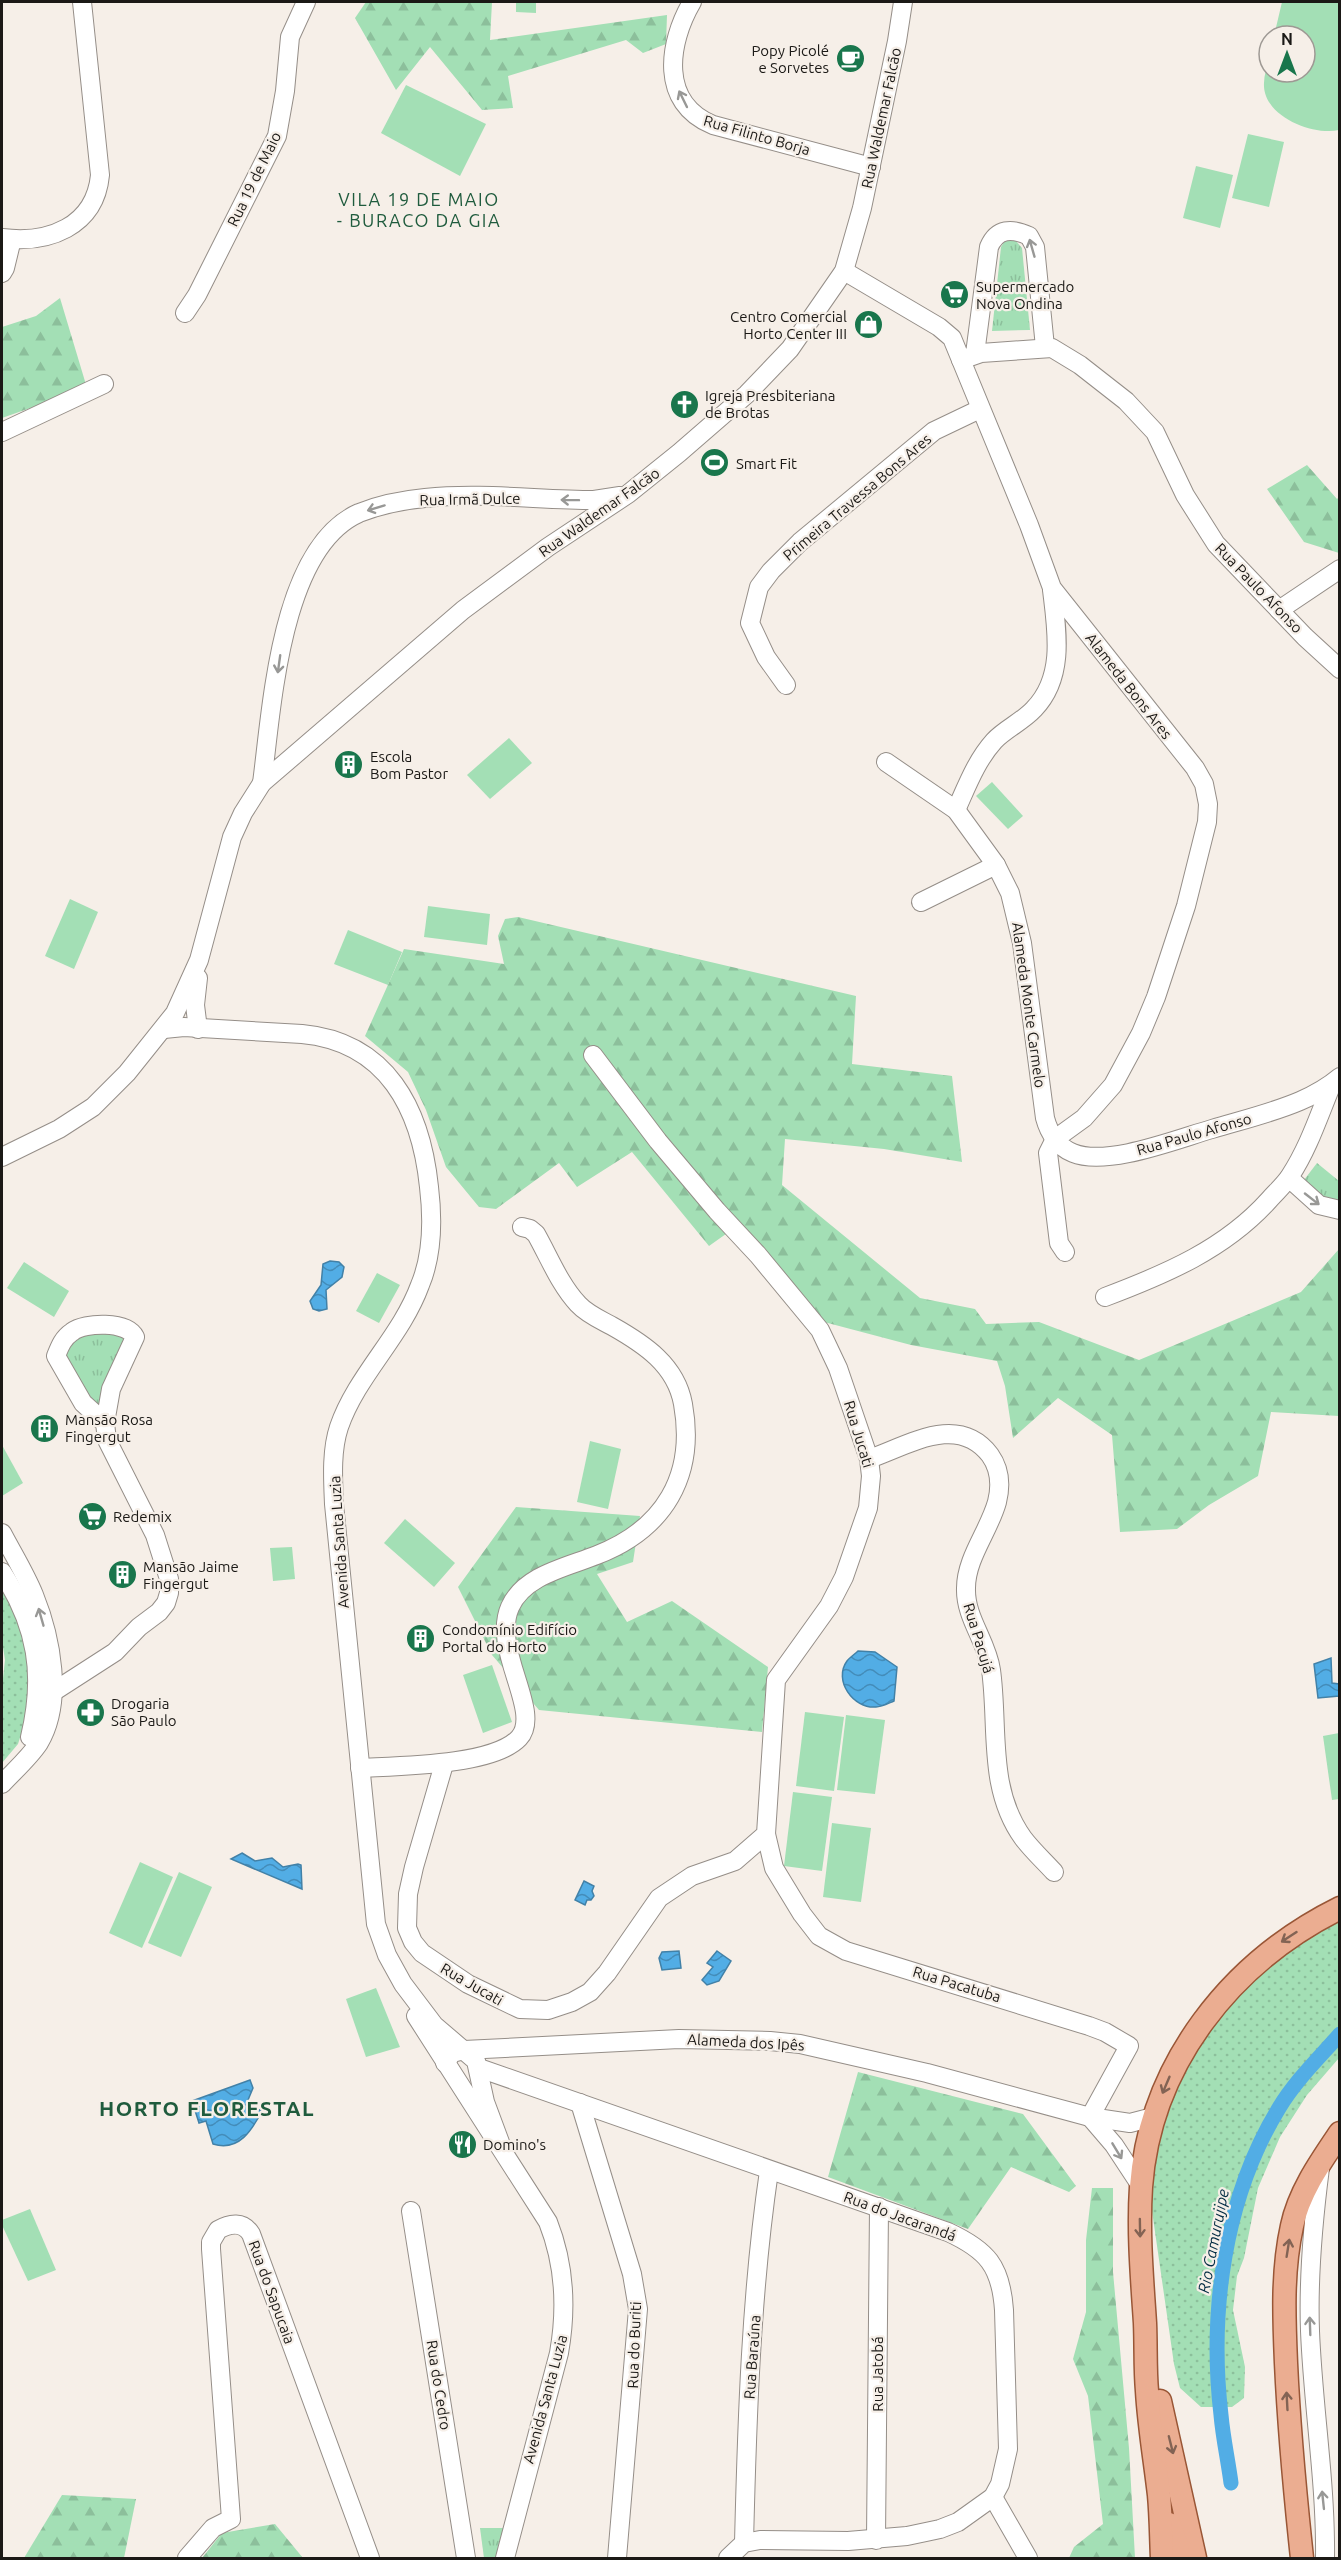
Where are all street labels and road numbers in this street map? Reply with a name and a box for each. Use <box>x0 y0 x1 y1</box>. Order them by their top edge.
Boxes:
street label: Rua Waldemar Falcão <box>858 46 904 190</box>
street label: Rua Filinto Borja <box>702 112 812 158</box>
street label: Rua 19 de Maio <box>224 129 284 229</box>
street label: Primeira Travessa Bons Ares <box>780 430 934 564</box>
street label: Rua Waldemar Falcão <box>535 464 663 560</box>
street label: Rua Irmã Dulce <box>419 490 521 508</box>
street label: Rua Paulo Afonso <box>1212 540 1306 636</box>
street label: Alameda Bons Ares <box>1082 630 1176 742</box>
street label: Alameda Monte Carmelo <box>1009 921 1049 1089</box>
street label: Rua Paulo Afonso <box>1135 1110 1253 1158</box>
street label: Rua Jucati <box>841 1398 877 1470</box>
street label: Avenida Santa Luzia <box>326 1475 352 1609</box>
street label: Rua Pacujá <box>960 1601 998 1675</box>
street label: Rua Jucati <box>438 1959 506 2009</box>
street label: Rua Pacatuba <box>911 1963 1003 2005</box>
street label: Alameda dos Ipês <box>687 2030 805 2054</box>
street label: Rua do Jacarandá <box>842 2188 958 2244</box>
street label: Rua do Sapucaia <box>245 2238 299 2346</box>
street label: Rua do Buriti <box>624 2301 644 2389</box>
street label: Rua Baraúna <box>741 2314 763 2400</box>
street label: Avenida Santa Luzia <box>520 2333 570 2465</box>
street label: Rua Jatobá <box>869 2336 886 2412</box>
street label: Rua do Cedro <box>424 2339 454 2431</box>

